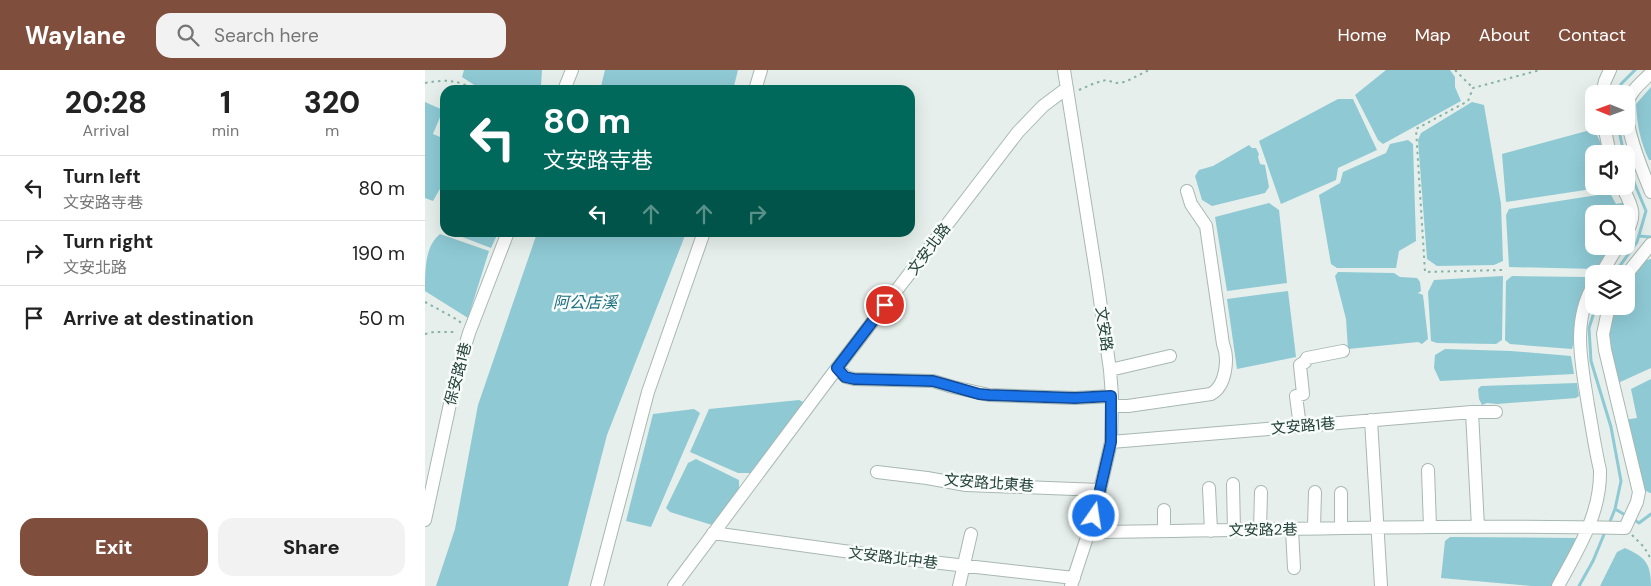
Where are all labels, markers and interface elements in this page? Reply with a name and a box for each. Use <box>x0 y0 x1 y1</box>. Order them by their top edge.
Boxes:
search box <box>156 13 506 58</box>
text: Waylane <box>25 20 126 51</box>
icon: search <box>174 21 202 49</box>
text: Search here <box>214 23 319 48</box>
text: Home <box>1337 23 1387 47</box>
text: Map <box>1415 23 1451 47</box>
text: About <box>1479 23 1530 47</box>
text: Contact <box>1558 23 1626 47</box>
text: 20:28 <box>65 83 147 122</box>
text: 1 <box>220 83 231 122</box>
text: 320 <box>304 83 360 122</box>
north arrow <box>1585 85 1635 135</box>
map controls <box>1585 85 1635 315</box>
text: 80 m <box>543 98 631 144</box>
icon: left <box>460 105 525 170</box>
text: Arrival <box>83 120 129 141</box>
text: min <box>212 120 239 141</box>
text: m <box>325 120 339 141</box>
button: sound <box>1585 145 1635 195</box>
text: 文安路寺巷 <box>543 146 653 175</box>
text: Turn left <box>63 164 141 189</box>
icon: left <box>20 174 48 202</box>
text: 80 m <box>358 176 405 201</box>
text: 文安路寺巷 <box>63 192 143 213</box>
icon: left <box>584 200 612 228</box>
icon: ahead <box>637 200 665 228</box>
icon: ahead <box>690 200 718 228</box>
icon: right <box>743 200 771 228</box>
button: search <box>1585 205 1635 255</box>
street label: 文安北路 <box>903 219 955 279</box>
text: Turn right <box>63 229 153 254</box>
icon: right <box>20 239 48 267</box>
text: 190 m <box>352 241 405 266</box>
text: 文安北路 <box>63 257 127 278</box>
button: layers <box>1585 265 1635 315</box>
pin <box>864 284 906 326</box>
icon: arrive <box>871 291 899 319</box>
water label: 阿公店溪 <box>553 292 619 313</box>
icon: arrive <box>20 304 48 332</box>
street label: 文安路 <box>1091 305 1117 353</box>
text: Arrive at destination <box>63 306 254 331</box>
text: 50 m <box>358 306 405 331</box>
street label: 保安路1巷 <box>440 340 476 408</box>
street label: 文安路1巷 <box>1270 413 1336 439</box>
street label: 文安路北東巷 <box>943 470 1035 496</box>
position arrow <box>1067 489 1119 541</box>
button: Exit <box>20 518 208 576</box>
button: Share <box>218 518 405 576</box>
street label: 文安路2巷 <box>1229 519 1297 541</box>
street label: 文安路北中巷 <box>847 543 939 573</box>

